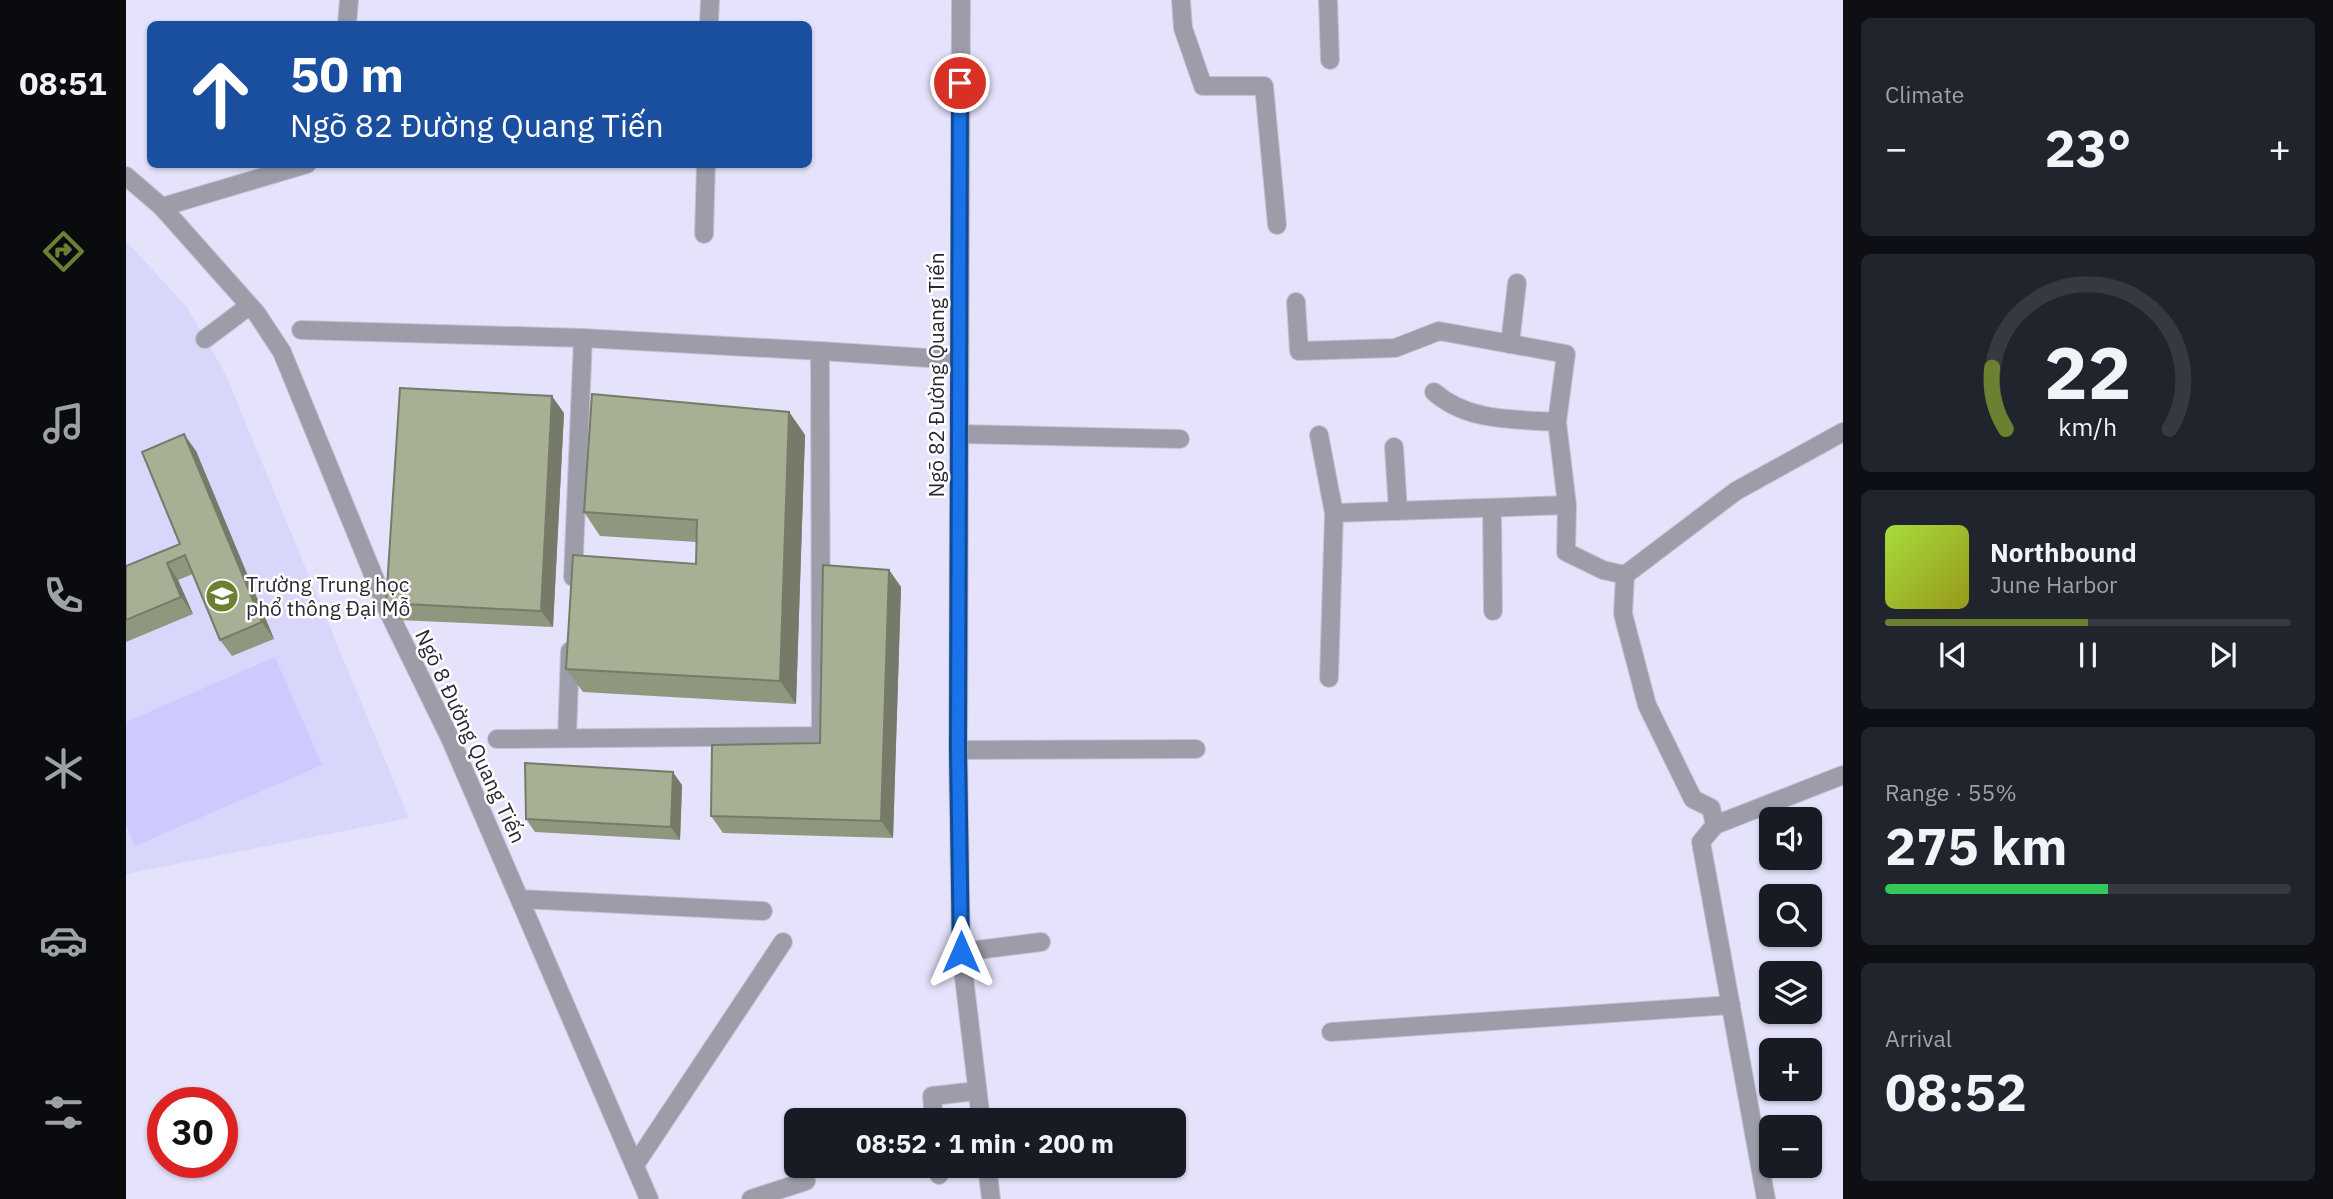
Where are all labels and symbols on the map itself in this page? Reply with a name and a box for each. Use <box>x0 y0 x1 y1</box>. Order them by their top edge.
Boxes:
pin <box>930 53 990 113</box>
street label: Ngõ 82 Đường Quang Tiến <box>922 252 950 498</box>
place label: Trường Trung học phổ thông Đại Mỗ <box>246 570 410 622</box>
school or university icon: Trường Trung học phổ thông Đại Mỗ <box>203 577 241 615</box>
street label: Ngõ 8 Đường Quang Tiến <box>409 625 533 847</box>
position arrow <box>924 915 998 989</box>
speed limit sign: 30 <box>147 1087 238 1178</box>

